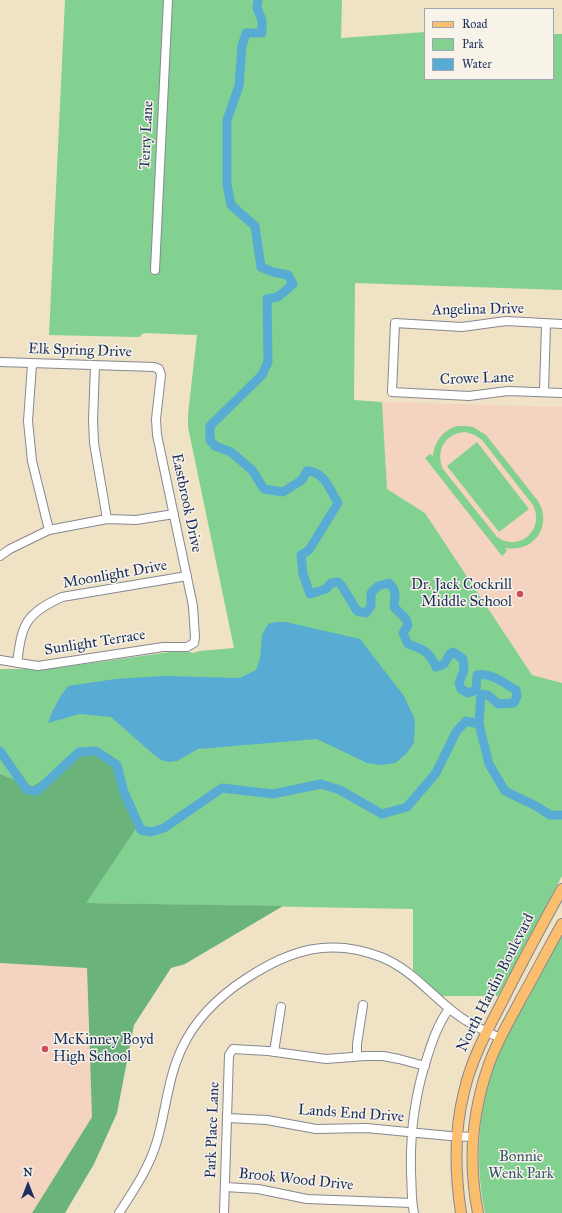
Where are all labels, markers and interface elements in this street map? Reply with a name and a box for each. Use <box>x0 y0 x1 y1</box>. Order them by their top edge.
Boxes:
legend <box>424 8 554 80</box>
text: Road <box>462 17 488 31</box>
text: Park <box>462 37 484 51</box>
text: Water <box>462 57 492 71</box>
street label: Terry Lane <box>136 100 158 170</box>
street label: Angelina Drive <box>432 300 524 320</box>
street label: Elk Spring Drive <box>28 340 132 362</box>
street label: Crowe Lane <box>440 369 514 389</box>
street label: Eastbrook Drive <box>167 452 205 554</box>
street label: Moonlight Drive <box>62 557 168 593</box>
place label: Dr. Jack Cockrill Middle School <box>411 576 512 611</box>
marker: Dr. Jack Cockrill Middle School <box>515 589 525 599</box>
street label: Sunlight Terrace <box>43 626 147 660</box>
street label: North Hardin Boulevard <box>453 911 539 1055</box>
place label: McKinney Boyd High School <box>53 1031 154 1066</box>
marker: McKinney Boyd High School <box>40 1044 50 1054</box>
street label: Park Place Lane <box>202 1081 224 1179</box>
street label: Lands End Drive <box>297 1101 405 1127</box>
park label: Bonnie Wenk Park <box>488 1148 554 1183</box>
north arrow <box>8 1165 48 1205</box>
street label: Brook Wood Drive <box>238 1165 354 1195</box>
text: N <box>23 1166 33 1179</box>

